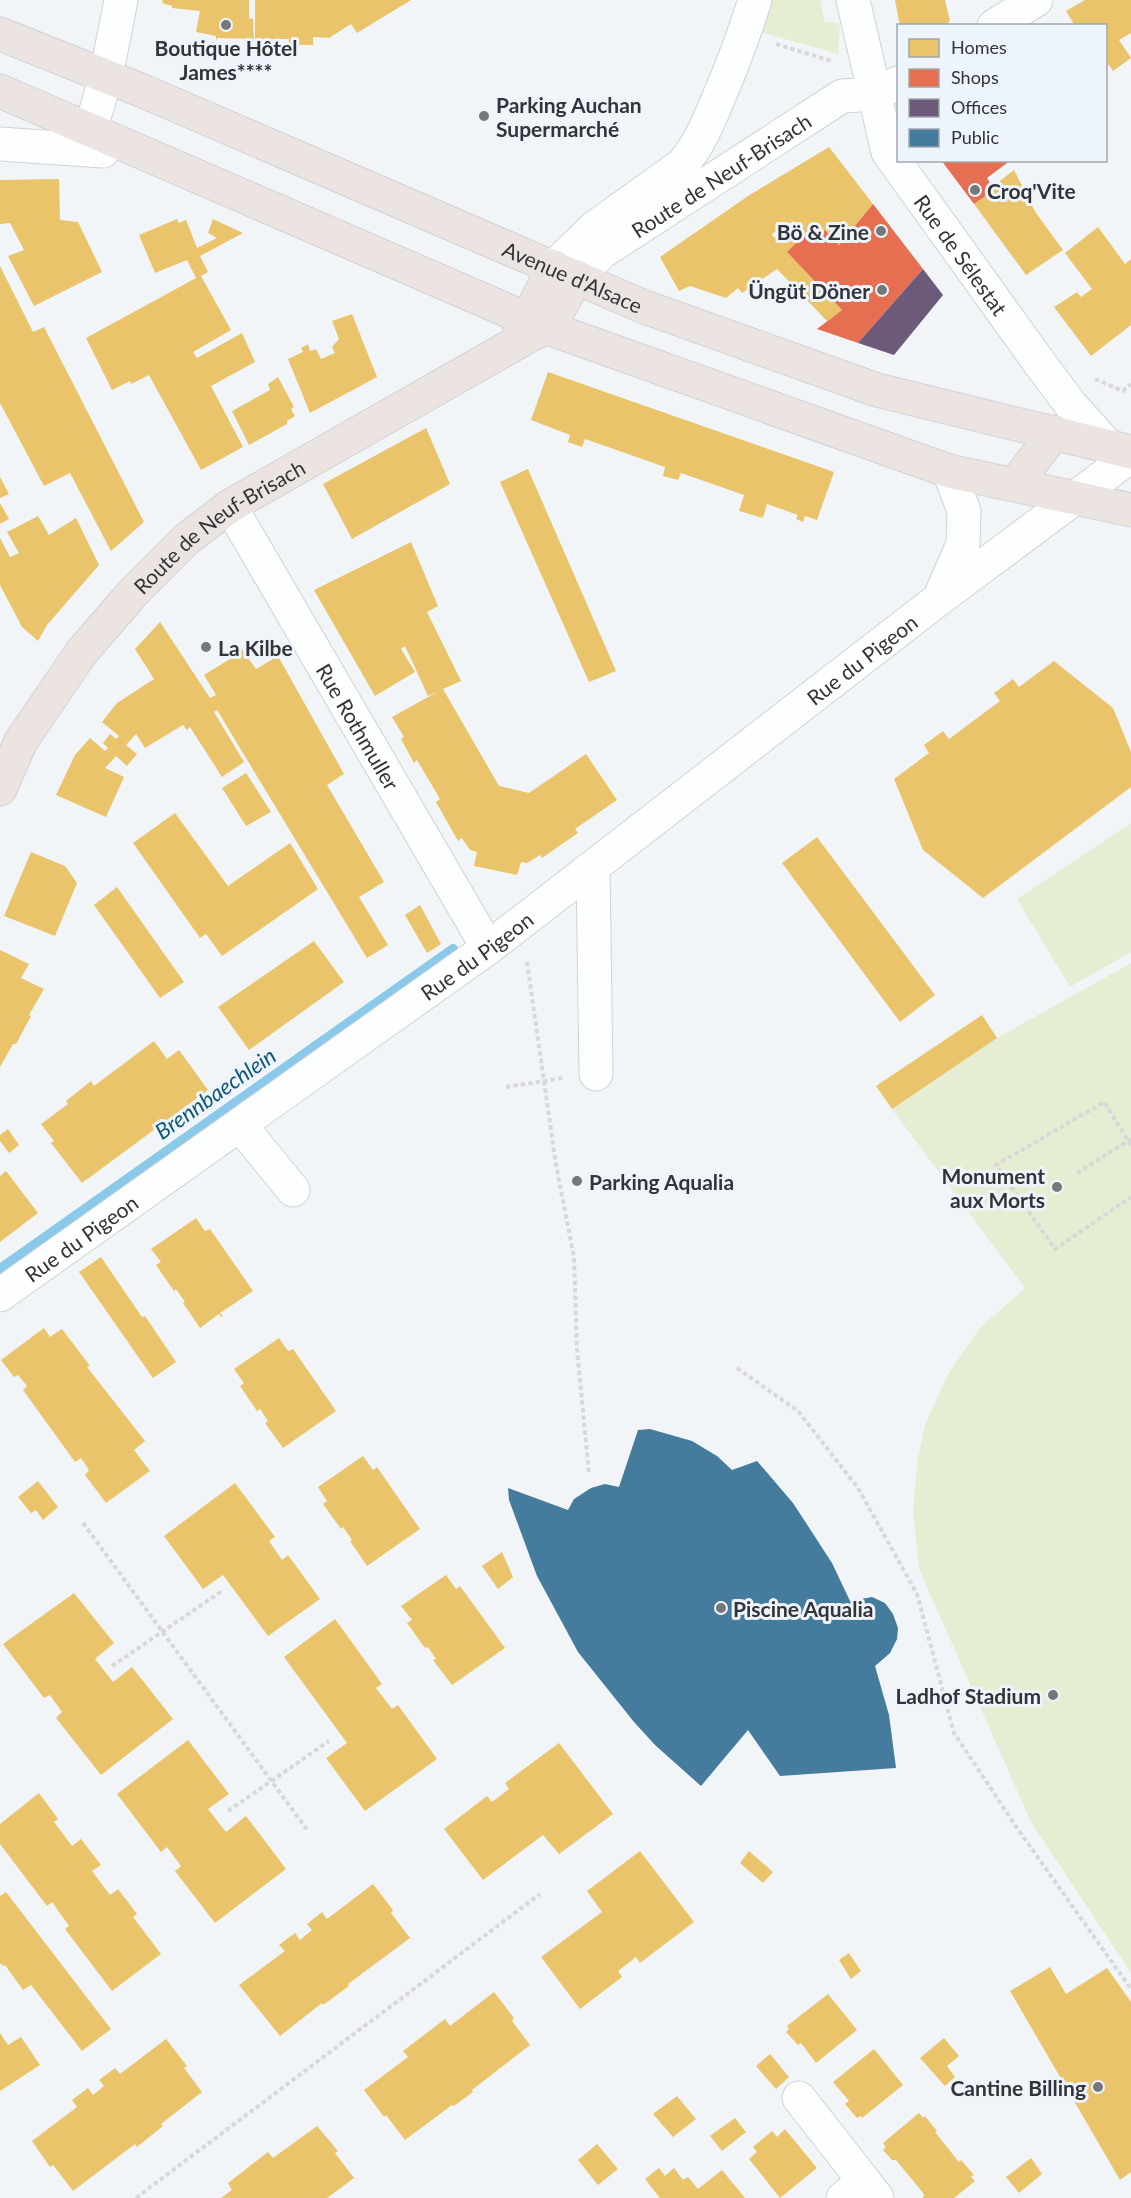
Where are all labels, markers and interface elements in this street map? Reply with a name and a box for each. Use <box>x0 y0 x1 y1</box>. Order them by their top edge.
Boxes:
marker: Boutique Hôtel James**** <box>219 18 233 32</box>
legend <box>897 24 1107 162</box>
place label: Boutique Hôtel James**** <box>154 35 298 84</box>
text: Homes <box>951 36 1007 58</box>
text: Shops <box>951 66 999 88</box>
place label: Parking Auchan Supermarché <box>496 92 642 141</box>
text: Offices <box>951 96 1007 118</box>
street label: Route de Neuf-Brisach <box>626 107 815 242</box>
marker: Parking Auchan Supermarché <box>477 109 491 123</box>
text: Public <box>951 126 999 148</box>
place label: Croq'Vite <box>987 178 1076 203</box>
marker: Croq'Vite <box>968 183 982 197</box>
street label: Rue de Sélestat <box>910 189 1013 320</box>
place label: Bö & Zine <box>777 219 869 244</box>
marker: Bö & Zine <box>874 224 888 238</box>
street label: Avenue d'Alsace <box>499 235 646 317</box>
place label: Üngüt Döner <box>748 278 870 303</box>
marker: Üngüt Döner <box>875 283 889 297</box>
street label: Route de Neuf-Brisach <box>128 454 309 598</box>
street label: Rue du Pigeon <box>801 608 922 710</box>
place label: La Kilbe <box>218 635 293 660</box>
marker: La Kilbe <box>199 640 213 654</box>
street label: Rue Rothmuller <box>312 659 405 794</box>
street label: Rue du Pigeon <box>415 906 537 1005</box>
water label: Brennbaechlein <box>149 1041 281 1145</box>
place label: Monument aux Morts <box>941 1163 1045 1212</box>
place label: Parking Aqualia <box>589 1169 734 1194</box>
marker: Parking Aqualia <box>570 1174 584 1188</box>
marker: Monument aux Morts <box>1050 1180 1064 1194</box>
street label: Rue du Pigeon <box>19 1189 142 1286</box>
place label: Piscine Aqualia <box>733 1596 873 1621</box>
marker: Piscine Aqualia <box>714 1601 728 1615</box>
place label: Ladhof Stadium <box>895 1683 1041 1708</box>
marker: Ladhof Stadium <box>1046 1688 1060 1702</box>
place label: Cantine Billing <box>950 2075 1086 2100</box>
marker: Cantine Billing <box>1091 2080 1105 2094</box>

